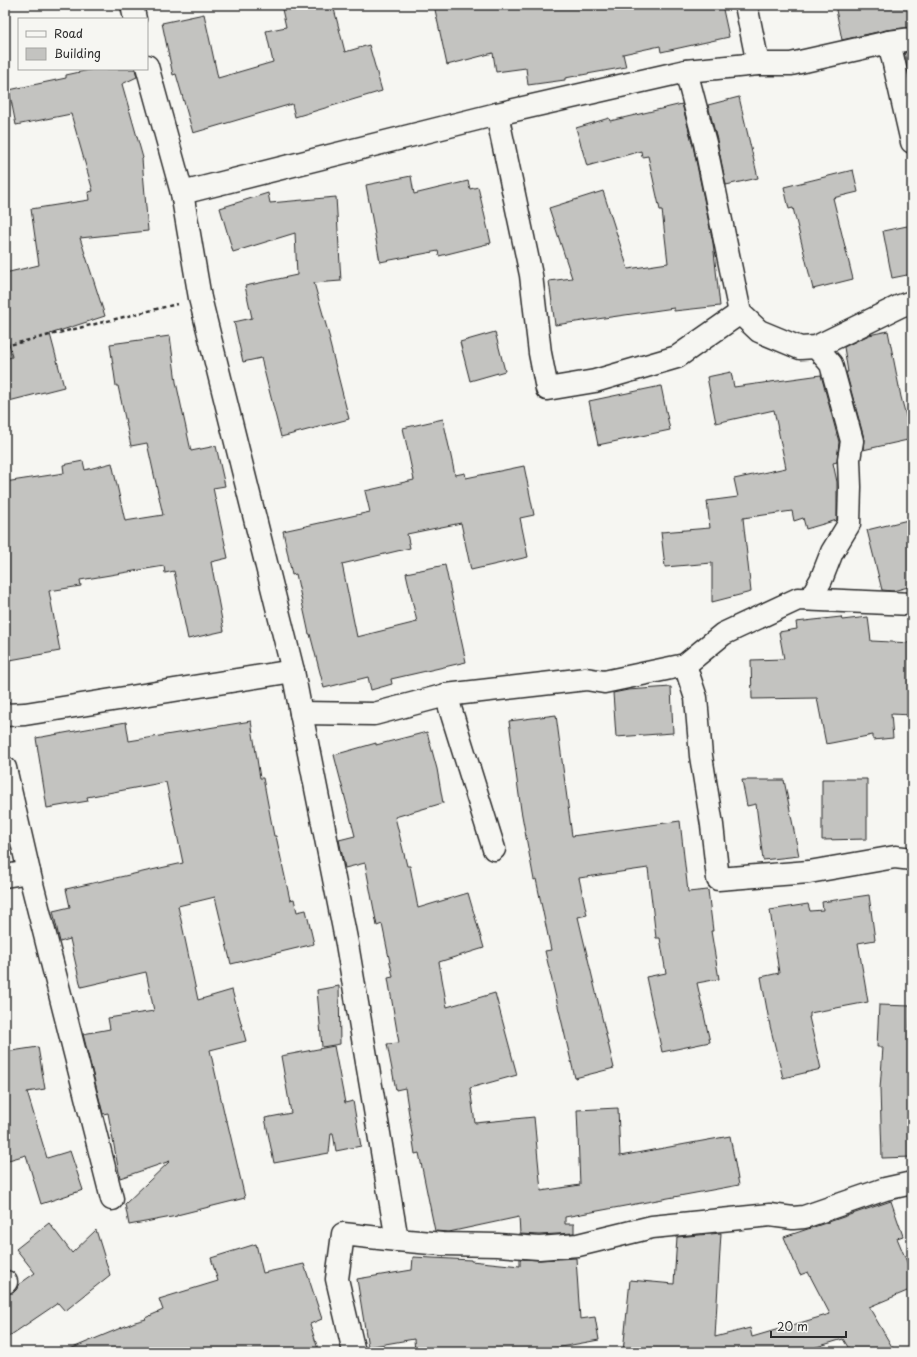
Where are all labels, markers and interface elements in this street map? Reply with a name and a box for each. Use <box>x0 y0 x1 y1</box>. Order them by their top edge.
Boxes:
legend <box>18 18 148 70</box>
text: Road <box>54 24 83 42</box>
text: Building <box>54 44 101 62</box>
scale bar <box>771 1313 846 1339</box>
text: 20 m <box>777 1317 808 1335</box>

